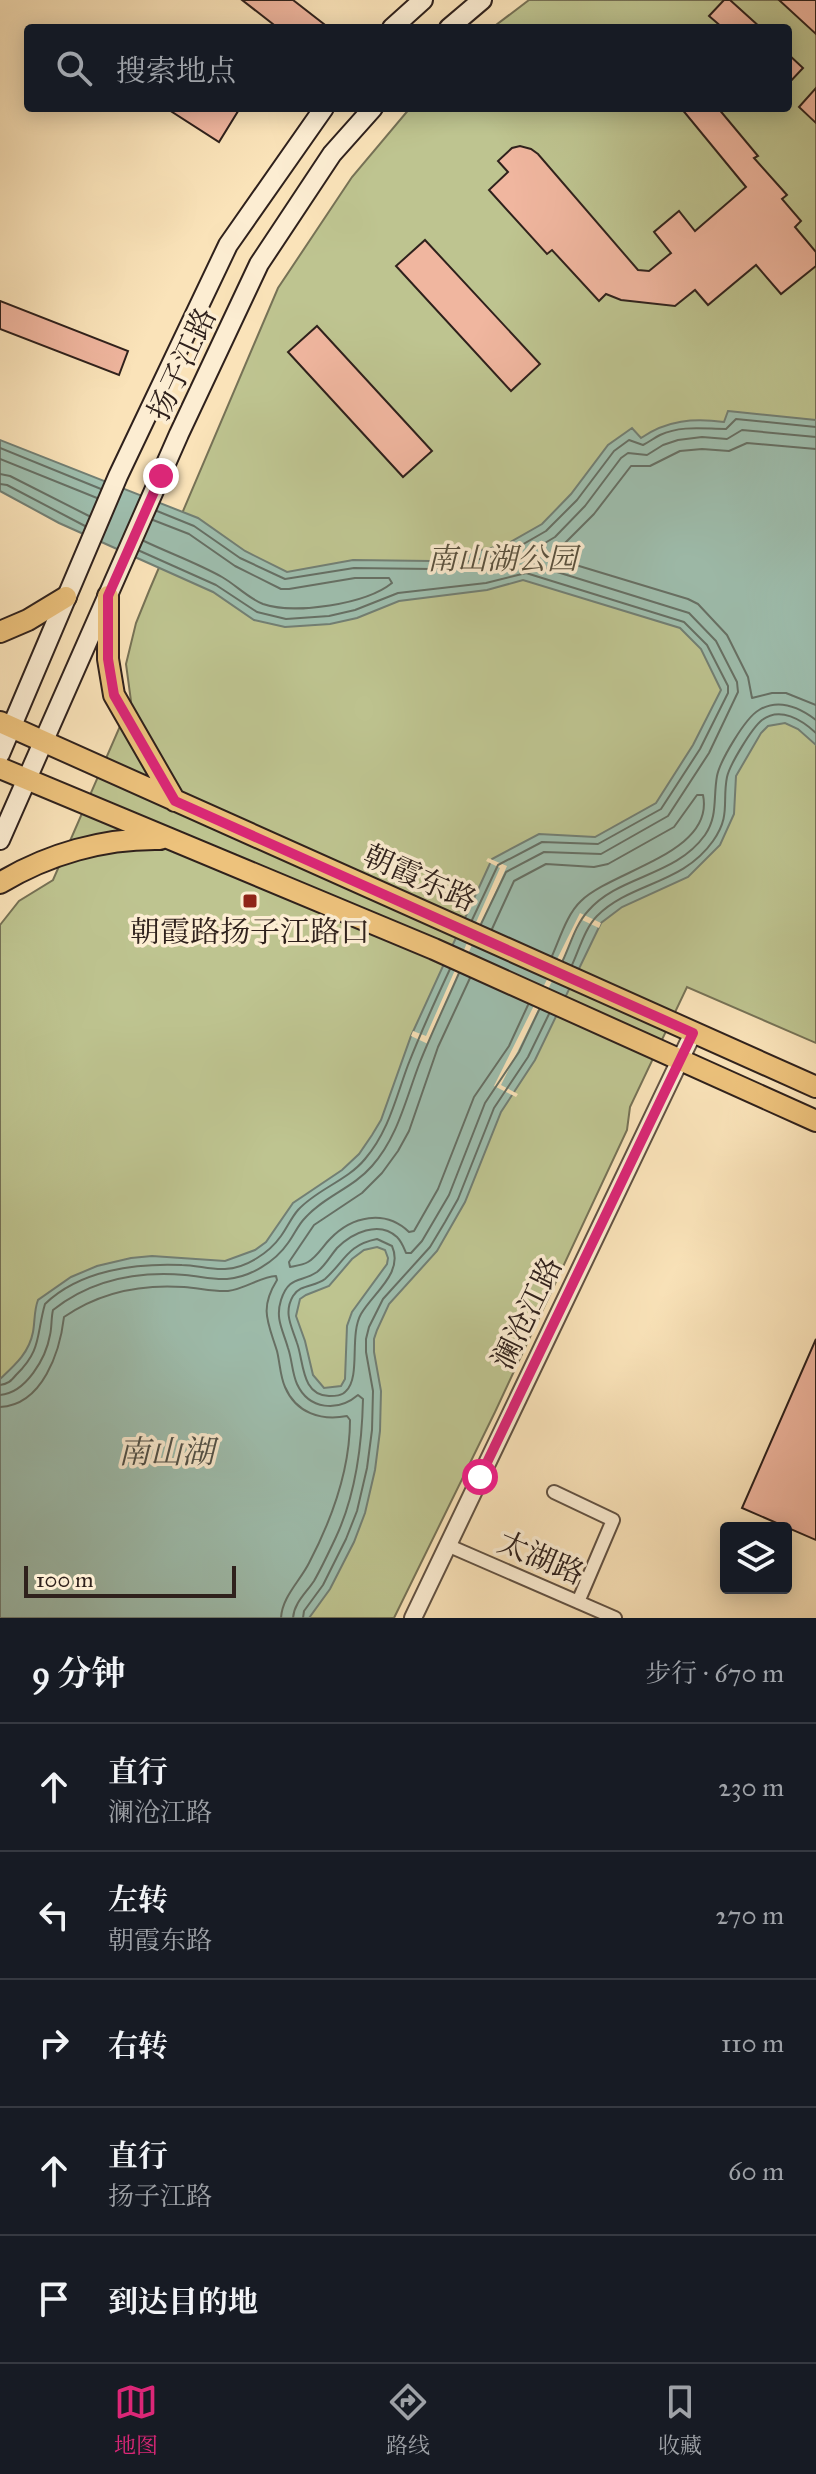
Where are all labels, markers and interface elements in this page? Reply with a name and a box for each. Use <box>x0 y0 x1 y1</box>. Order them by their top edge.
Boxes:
search box <box>24 24 792 112</box>
icon: search <box>52 46 96 90</box>
text: 搜索地点 <box>116 53 236 89</box>
street label: 扬子江路 <box>140 302 224 426</box>
route end <box>143 458 179 494</box>
park label: 南山湖公园 <box>427 541 581 577</box>
street label: 朝霞东路 <box>358 837 482 919</box>
marker: 朝霞路扬子江路口 <box>241 892 259 910</box>
place label: 朝霞路扬子江路口 <box>130 914 370 950</box>
street label: 澜沧江路 <box>485 1251 569 1375</box>
water label: 南山湖 <box>118 1433 219 1472</box>
route start <box>462 1459 498 1495</box>
map controls <box>720 1522 792 1594</box>
button: layers <box>720 1522 792 1594</box>
street label: 太湖路 <box>493 1524 589 1592</box>
scale bar <box>24 1562 236 1598</box>
text: 100 m <box>36 1566 93 1593</box>
text: 9 分钟 <box>32 1653 126 1694</box>
text: 步行 · 670 m <box>645 1657 784 1689</box>
text: 直行 <box>108 1754 168 1790</box>
icon: ahead <box>32 1765 76 1809</box>
text: 230 m <box>718 1771 784 1803</box>
text: 澜沧江路 <box>108 1796 212 1828</box>
text: 左转 <box>108 1882 168 1918</box>
icon: left <box>32 1893 76 1937</box>
text: 270 m <box>715 1899 784 1931</box>
text: 朝霞东路 <box>108 1924 212 1956</box>
icon: right <box>32 2021 76 2065</box>
text: 110 m <box>721 2027 784 2059</box>
text: 右转 <box>108 2028 168 2064</box>
text: 直行 <box>108 2138 168 2174</box>
icon: ahead <box>32 2149 76 2193</box>
text: 60 m <box>728 2155 784 2187</box>
text: 扬子江路 <box>108 2180 212 2212</box>
icon: arrive <box>32 2277 76 2321</box>
text: 到达目的地 <box>108 2284 258 2320</box>
tab: 地图 <box>114 2380 158 2459</box>
tab: 路线 <box>386 2380 430 2459</box>
tab: 收藏 <box>658 2380 702 2459</box>

